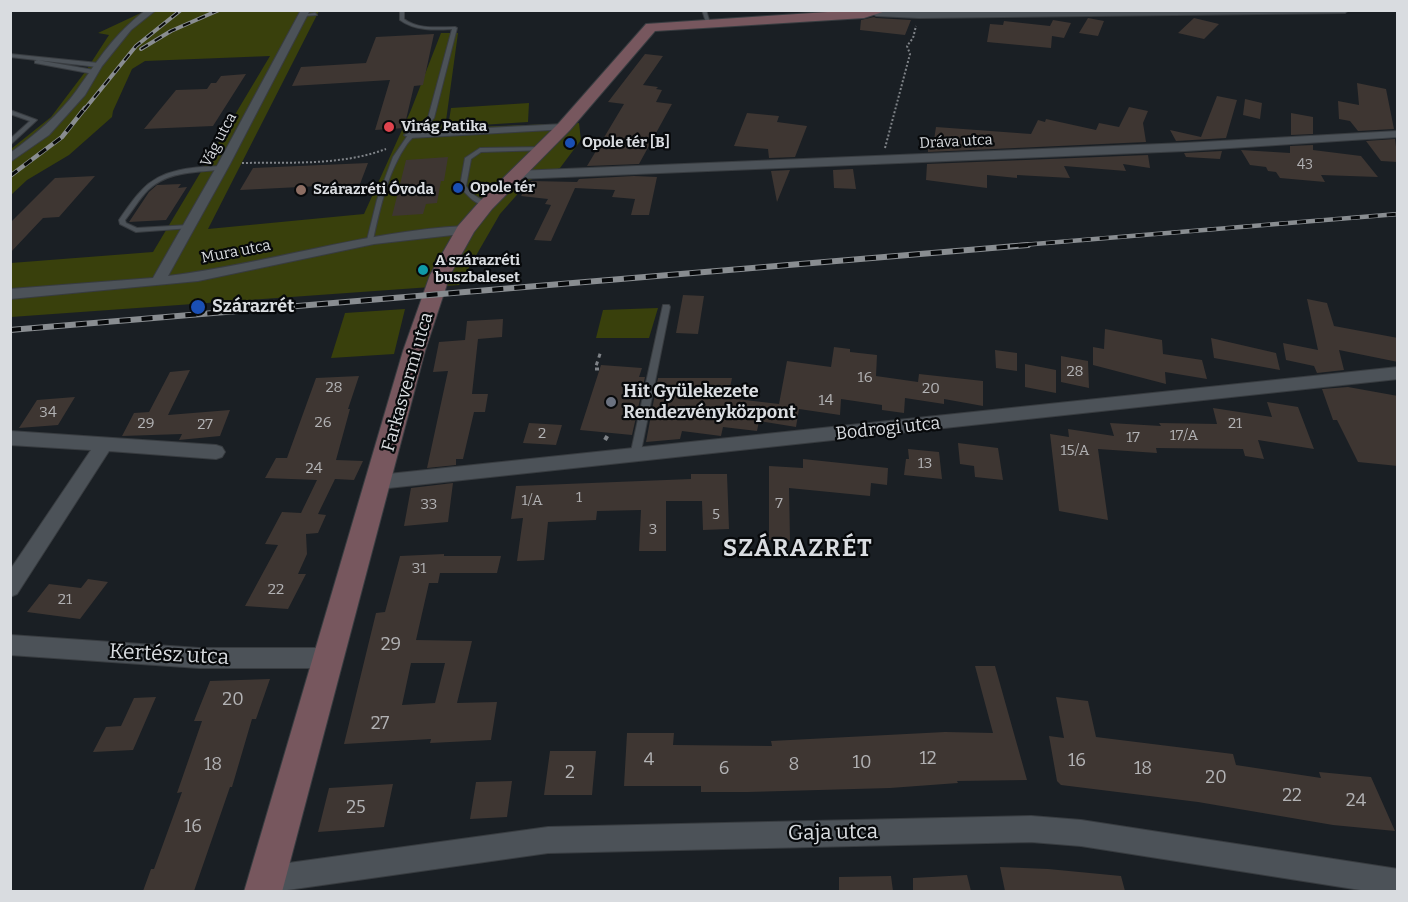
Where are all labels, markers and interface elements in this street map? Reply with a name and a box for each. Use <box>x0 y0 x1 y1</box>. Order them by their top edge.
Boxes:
street label: Vág utca <box>197 110 241 170</box>
place label: Virág Patika <box>401 118 487 136</box>
marker: Virág Patika <box>382 120 396 134</box>
street label: Dráva utca <box>919 131 993 153</box>
place label: Opole tér [B] <box>582 134 670 152</box>
marker: Opole tér [B] <box>563 136 577 150</box>
house number: 43 <box>1297 157 1313 173</box>
place label: Opole tér <box>470 179 535 197</box>
place label: Szárazréti Óvoda <box>313 181 434 199</box>
marker: Opole tér <box>451 181 465 195</box>
marker: Szárazréti Óvoda <box>294 183 308 197</box>
street label: Mura utca <box>200 236 272 268</box>
place label: A szárazréti buszbaleset <box>435 252 520 287</box>
marker: A szárazréti buszbaleset <box>416 263 430 277</box>
place label: Szárazrét <box>212 296 294 318</box>
marker: Szárazrét <box>189 298 207 316</box>
street label: Farkasvermi utca <box>378 310 438 454</box>
house number: 28 <box>1066 363 1084 381</box>
house number: 16 <box>858 369 872 387</box>
house number: 28 <box>325 379 343 397</box>
house number: 20 <box>922 380 940 398</box>
place label: Hit Gyülekezete Rendezvényközpont <box>623 381 796 424</box>
house number: 14 <box>819 392 833 410</box>
marker: Hit Gyülekezete Rendezvényközpont <box>604 395 618 409</box>
house number: 34 <box>39 404 57 422</box>
street label: Bodrogi utca <box>835 413 941 445</box>
house number: 26 <box>315 414 331 432</box>
house number: 29 <box>138 415 154 433</box>
house number: 21 <box>1228 415 1242 433</box>
house number: 27 <box>197 416 213 434</box>
house number: 2 <box>538 425 546 443</box>
house number: 17/A <box>1170 427 1198 445</box>
house number: 17 <box>1126 429 1140 447</box>
house number: 15/A <box>1061 442 1089 460</box>
house number: 13 <box>918 455 932 473</box>
house number: 24 <box>306 460 322 478</box>
house number: 1 <box>576 489 582 507</box>
house number: 1/A <box>521 492 543 510</box>
house number: 7 <box>775 495 783 513</box>
house number: 33 <box>421 496 437 514</box>
house number: 5 <box>712 506 720 524</box>
house number: 3 <box>649 521 657 539</box>
district label: SZÁRAZRÉT <box>723 535 873 563</box>
house number: 31 <box>412 560 426 578</box>
house number: 22 <box>268 581 284 599</box>
house number: 21 <box>58 591 72 609</box>
house number: 29 <box>381 634 401 656</box>
street label: Kertész utca <box>108 639 230 671</box>
house number: 20 <box>222 689 244 711</box>
house number: 27 <box>371 713 389 735</box>
house number: 12 <box>919 748 937 770</box>
house number: 4 <box>644 749 654 771</box>
house number: 16 <box>1068 750 1086 772</box>
house number: 10 <box>853 752 871 774</box>
house number: 18 <box>204 754 222 776</box>
house number: 8 <box>789 754 799 776</box>
house number: 6 <box>719 758 729 780</box>
house number: 18 <box>1134 758 1152 780</box>
house number: 2 <box>565 762 575 784</box>
house number: 20 <box>1205 767 1227 789</box>
house number: 22 <box>1282 785 1302 807</box>
house number: 24 <box>1346 790 1366 812</box>
house number: 25 <box>346 797 366 819</box>
house number: 16 <box>184 816 202 838</box>
street label: Gaja utca <box>788 820 878 846</box>

